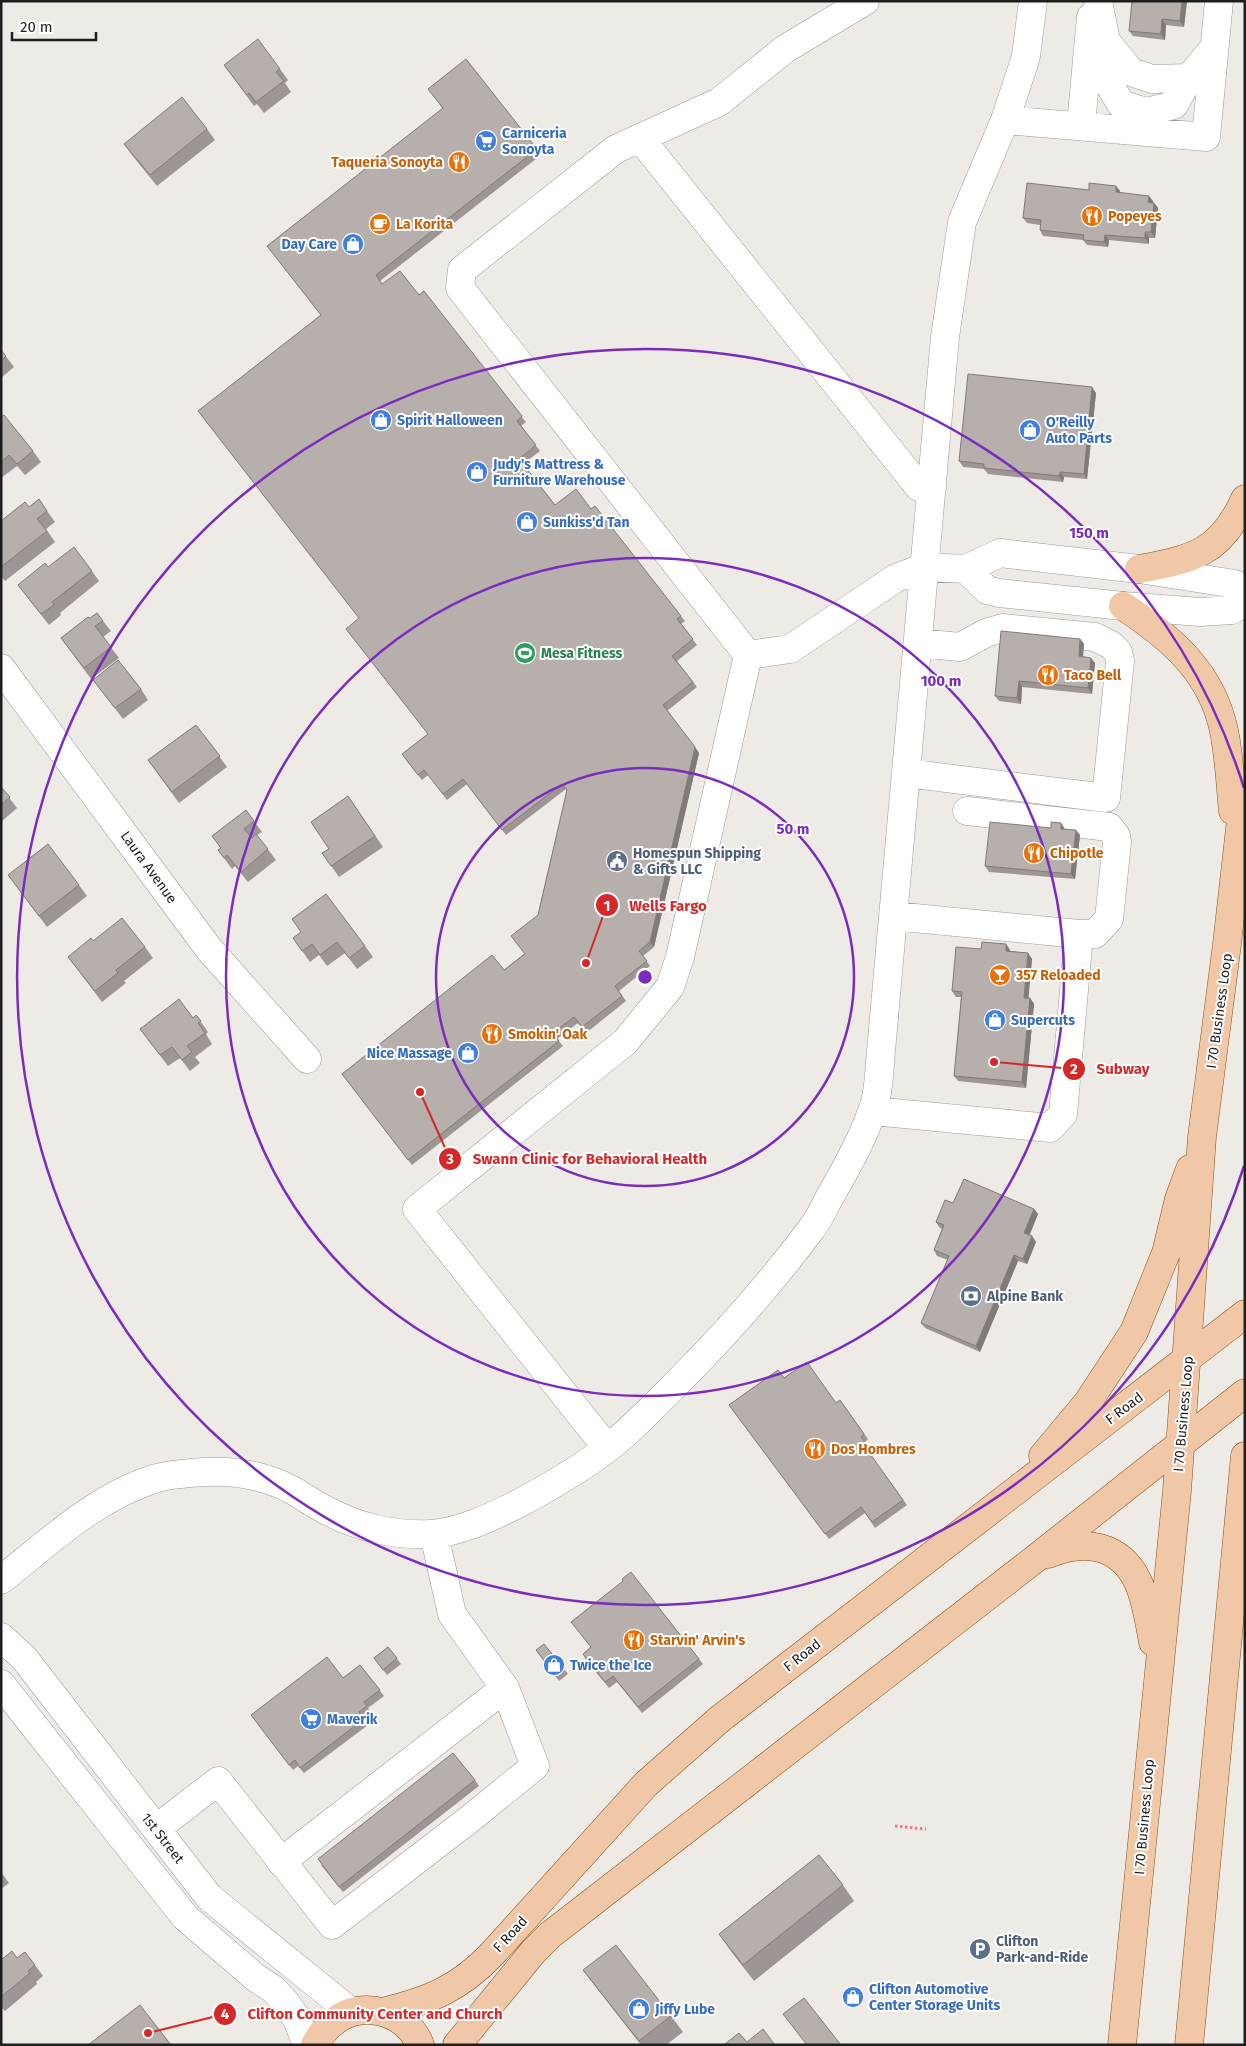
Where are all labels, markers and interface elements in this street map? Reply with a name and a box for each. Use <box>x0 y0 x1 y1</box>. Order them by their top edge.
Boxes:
scale bar <box>12 10 96 42</box>
text: 20 m <box>20 18 53 36</box>
place label: Carniceria Sonoyta <box>502 125 567 158</box>
supermarket icon: Carniceria Sonoyta <box>474 129 498 153</box>
restaurant icon: Taqueria Sonoyta <box>447 150 471 174</box>
place label: Taqueria Sonoyta <box>331 154 443 171</box>
restaurant icon: Popeyes <box>1080 204 1104 228</box>
place label: Popeyes <box>1108 208 1162 225</box>
cafe icon: La Korita <box>368 212 392 236</box>
place label: La Korita <box>396 216 454 233</box>
shop icon: Day Care <box>341 232 365 256</box>
place label: Day Care <box>281 236 337 253</box>
shop icon: Spirit Halloween <box>369 408 393 432</box>
place label: Spirit Halloween <box>397 412 503 429</box>
place label: O'Reilly Auto Parts <box>1045 414 1112 447</box>
shop icon: O'Reilly Auto Parts <box>1018 418 1042 442</box>
place label: Judy's Mattress & Furniture Warehouse <box>492 456 626 489</box>
shop icon: Judy's Mattress & Furniture Warehouse <box>465 460 489 484</box>
shop icon: Sunkiss'd Tan <box>515 510 539 534</box>
place label: Sunkiss'd Tan <box>543 514 630 531</box>
text: 150 m <box>1069 524 1109 542</box>
sports icon: Mesa Fitness <box>513 641 537 665</box>
place label: Mesa Fitness <box>541 645 623 662</box>
restaurant icon: Taco Bell <box>1036 663 1060 687</box>
place label: Taco Bell <box>1064 667 1122 684</box>
text: 100 m <box>921 672 961 690</box>
text: 50 m <box>776 820 810 838</box>
street label: Laura Avenue <box>117 828 181 907</box>
restaurant icon: Chipotle <box>1022 841 1046 865</box>
place label: Homespun Shipping & Gifts LLC <box>633 845 761 878</box>
place label: Chipotle <box>1050 845 1104 862</box>
public building icon: Homespun Shipping & Gifts LLC <box>605 849 629 873</box>
callout: Wells Fargo <box>595 890 717 920</box>
text: 1 <box>604 897 610 915</box>
text: Wells Fargo <box>629 897 707 915</box>
street label: I 70 Business Loop <box>1203 952 1236 1070</box>
bar icon: 357 Reloaded <box>988 963 1012 987</box>
place label: 357 Reloaded <box>1015 967 1101 984</box>
centre of rings <box>636 968 654 986</box>
shop icon: Supercuts <box>983 1008 1007 1032</box>
place label: Supercuts <box>1011 1012 1075 1029</box>
restaurant icon: Smokin' Oak <box>480 1022 504 1046</box>
place label: Smokin' Oak <box>508 1026 587 1043</box>
shop icon: Nice Massage <box>456 1041 480 1065</box>
place label: Nice Massage <box>367 1045 452 1062</box>
callout: Subway <box>1062 1054 1160 1084</box>
text: 2 <box>1070 1060 1078 1078</box>
text: Subway <box>1097 1060 1150 1078</box>
callout: Swann Clinic for Behavioral Health <box>438 1144 717 1174</box>
text: 3 <box>445 1150 454 1168</box>
text: Swann Clinic for Behavioral Health <box>473 1150 707 1168</box>
bank icon: Alpine Bank <box>959 1284 983 1308</box>
place label: Alpine Bank <box>986 1288 1063 1305</box>
street label: I 70 Business Loop <box>1170 1355 1197 1473</box>
street label: F Road <box>1102 1389 1147 1428</box>
restaurant icon: Dos Hombres <box>803 1437 827 1461</box>
place label: Dos Hombres <box>831 1441 916 1458</box>
restaurant icon: Starvin' Arvin's <box>622 1628 646 1652</box>
place label: Starvin' Arvin's <box>650 1632 745 1649</box>
street label: F Road <box>780 1635 824 1675</box>
shop icon: Twice the Ice <box>542 1653 566 1677</box>
place label: Twice the Ice <box>570 1657 652 1674</box>
supermarket icon: Maverik <box>299 1707 323 1731</box>
place label: Maverik <box>327 1711 378 1728</box>
street label: I 70 Business Loop <box>1131 1758 1158 1876</box>
street label: 1st Street <box>138 1810 188 1868</box>
street label: F Road <box>490 1913 531 1956</box>
place label: Clifton Park-and-Ride <box>996 1933 1089 1966</box>
parking icon: Clifton Park-and-Ride <box>968 1937 992 1961</box>
place label: Clifton Automotive Center Storage Units <box>869 1981 1000 2014</box>
shop icon: Clifton Automotive Center Storage Units <box>841 1985 865 2009</box>
shop icon: Jiffy Lube <box>627 1997 651 2021</box>
callout: Clifton Community Center and Church <box>212 1999 512 2029</box>
place label: Jiffy Lube <box>654 2001 715 2018</box>
text: 4 <box>221 2005 230 2023</box>
text: Clifton Community Center and Church <box>247 2005 503 2023</box>

